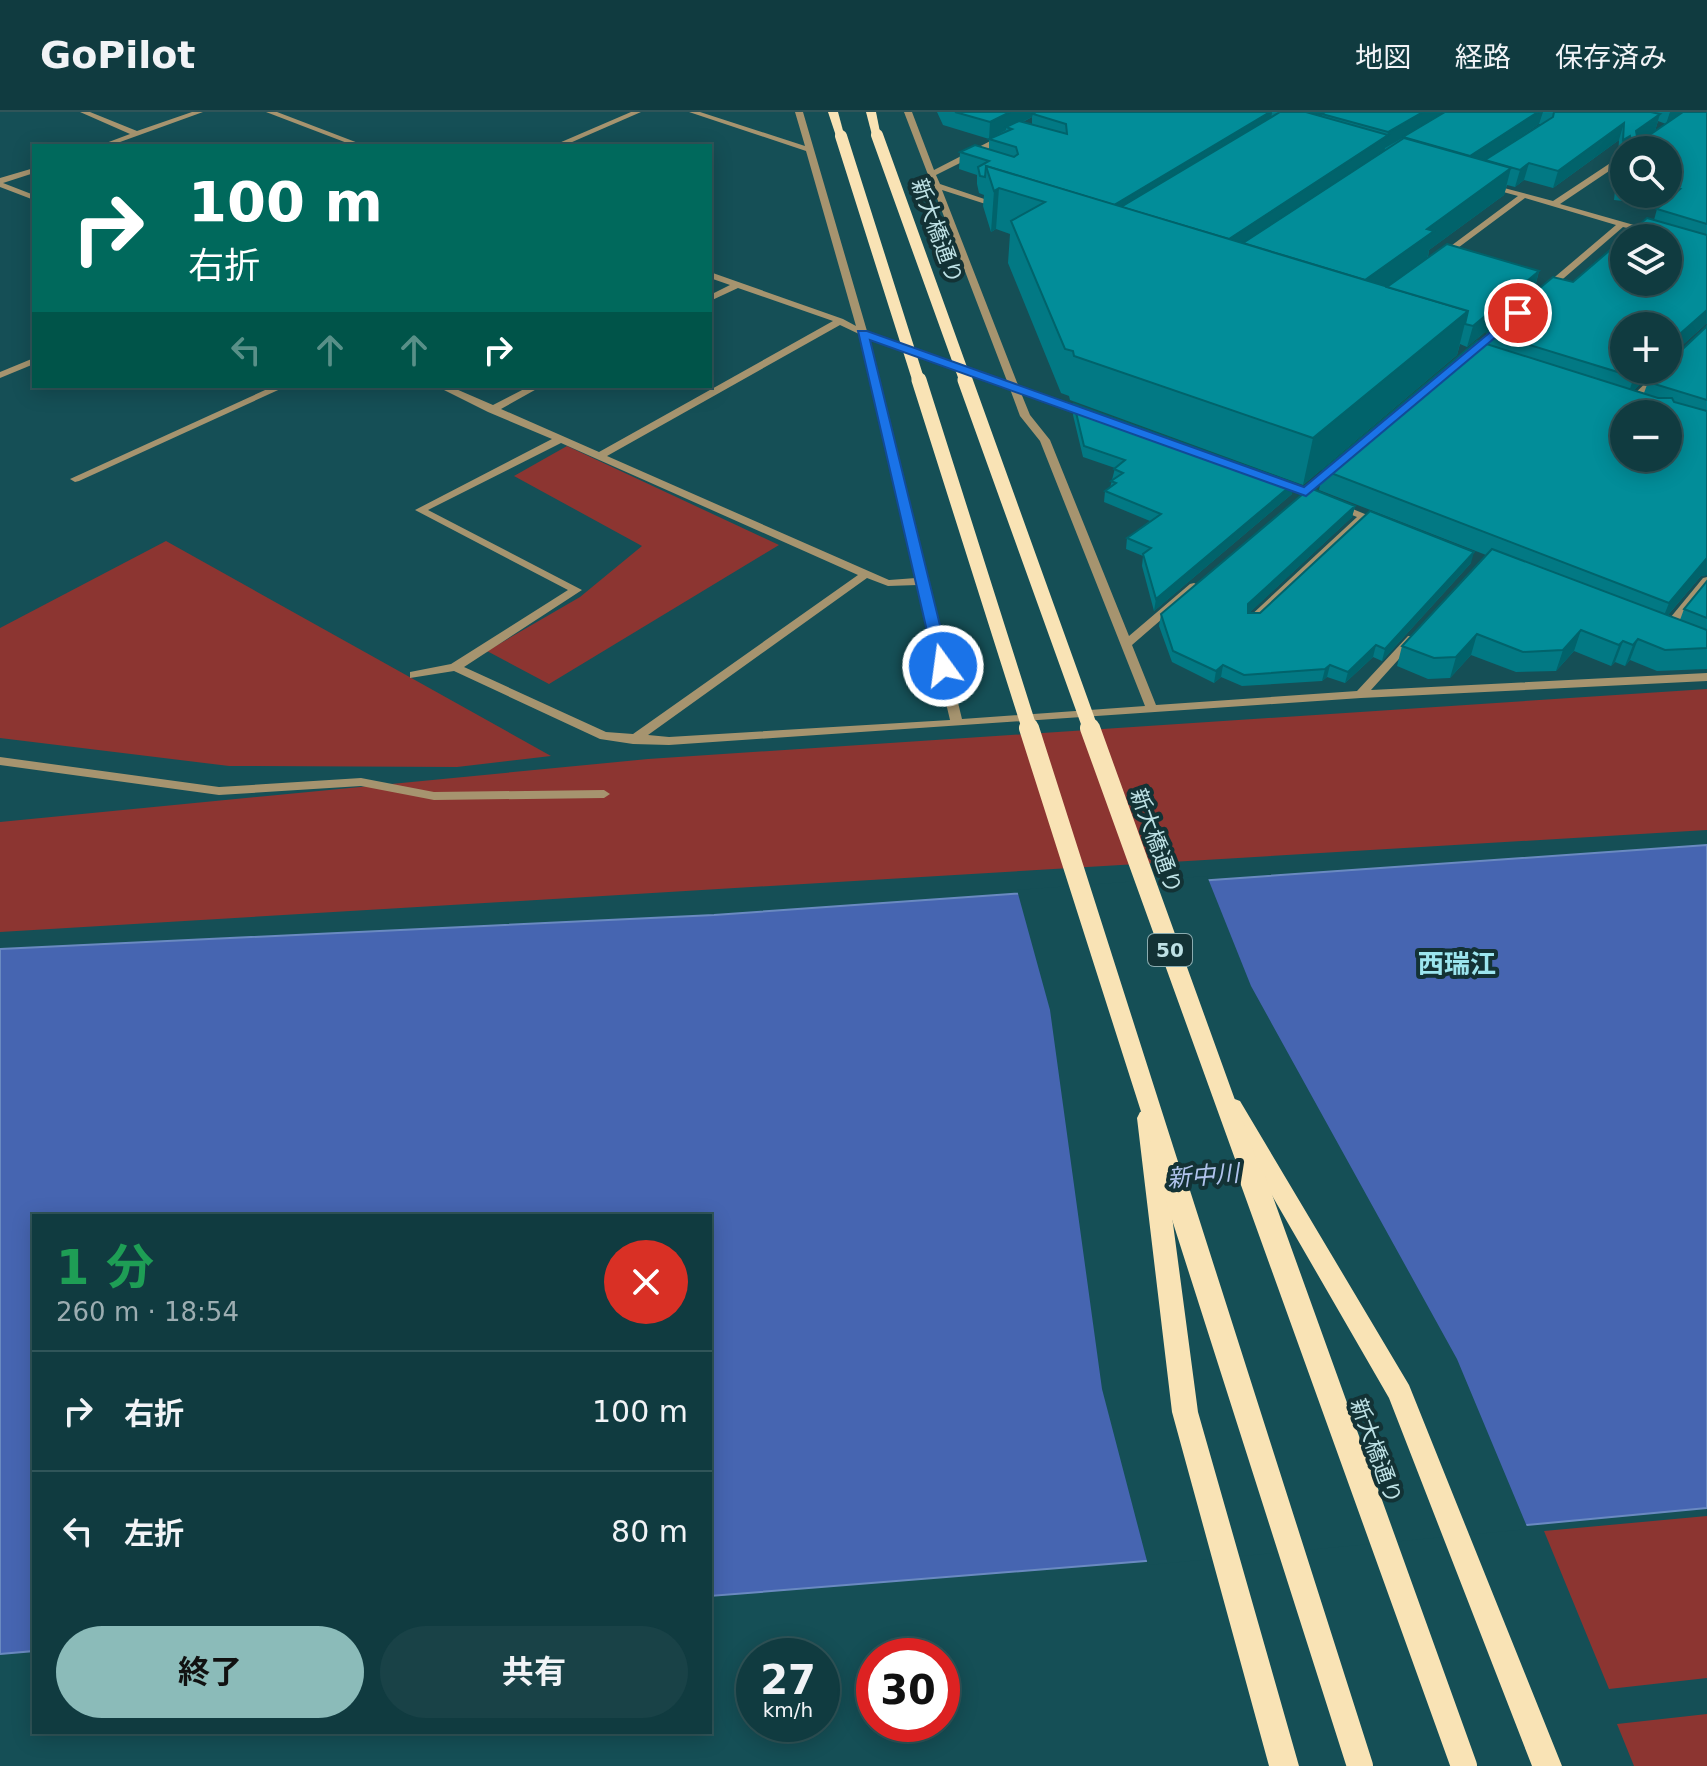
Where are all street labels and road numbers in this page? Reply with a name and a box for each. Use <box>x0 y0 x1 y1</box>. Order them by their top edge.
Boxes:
street label: 新大橋通り <box>906 175 968 287</box>
street label: 新大橋通り <box>1125 785 1187 897</box>
road number: 50 <box>1148 934 1192 966</box>
street label: 新大橋通り <box>1345 1395 1407 1507</box>

